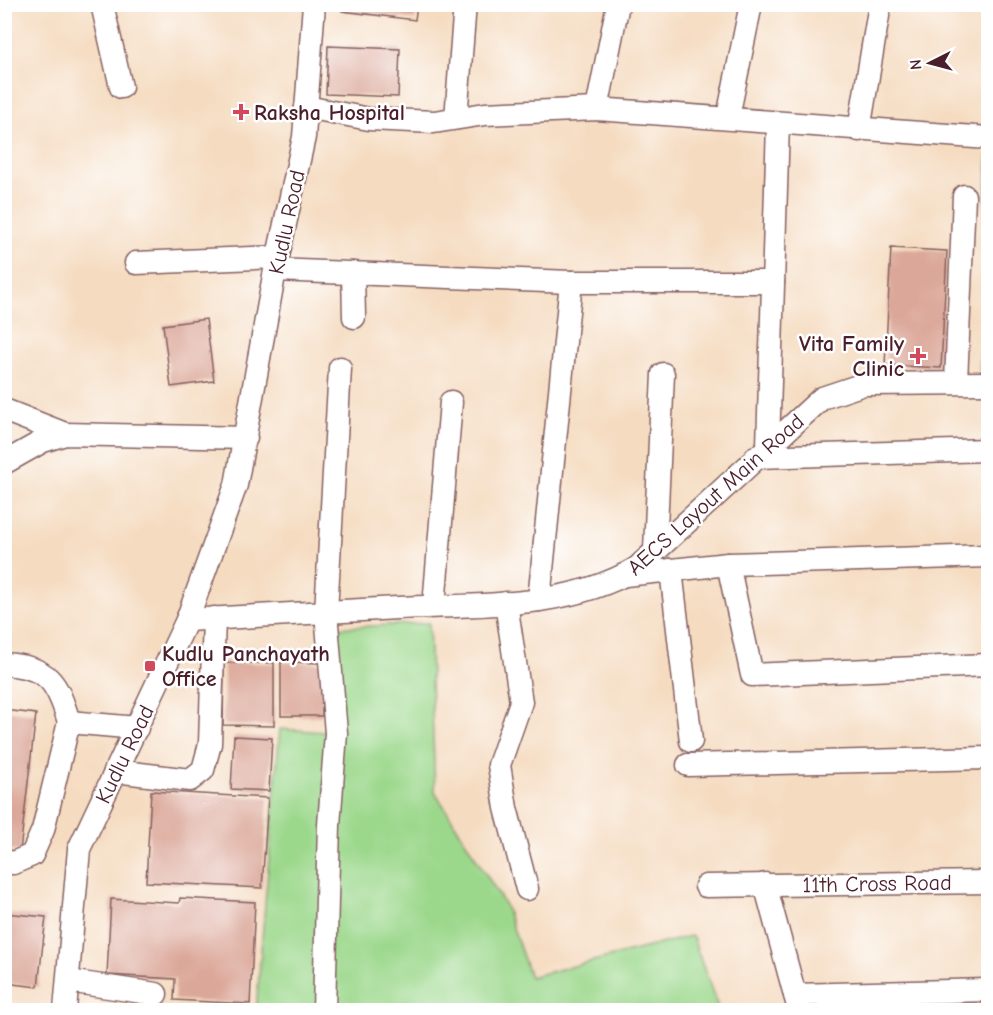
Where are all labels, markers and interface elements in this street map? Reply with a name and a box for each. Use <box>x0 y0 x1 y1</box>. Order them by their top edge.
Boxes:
north arrow <box>900 33 960 93</box>
text: N <box>907 58 926 71</box>
place label: Raksha Hospital <box>254 100 405 126</box>
marker: Raksha Hospital <box>232 103 250 121</box>
street label: Kudlu Road <box>263 168 311 277</box>
place label: Vita Family Clinic <box>799 331 905 382</box>
marker: Vita Family Clinic <box>909 347 927 365</box>
street label: AECS Layout Main Road <box>622 409 809 581</box>
place label: Kudlu Panchayath Office <box>162 641 330 692</box>
marker: Kudlu Panchayath Office <box>143 659 157 673</box>
street label: Kudlu Road <box>90 701 160 808</box>
street label: 11th Cross Road <box>802 870 952 898</box>

